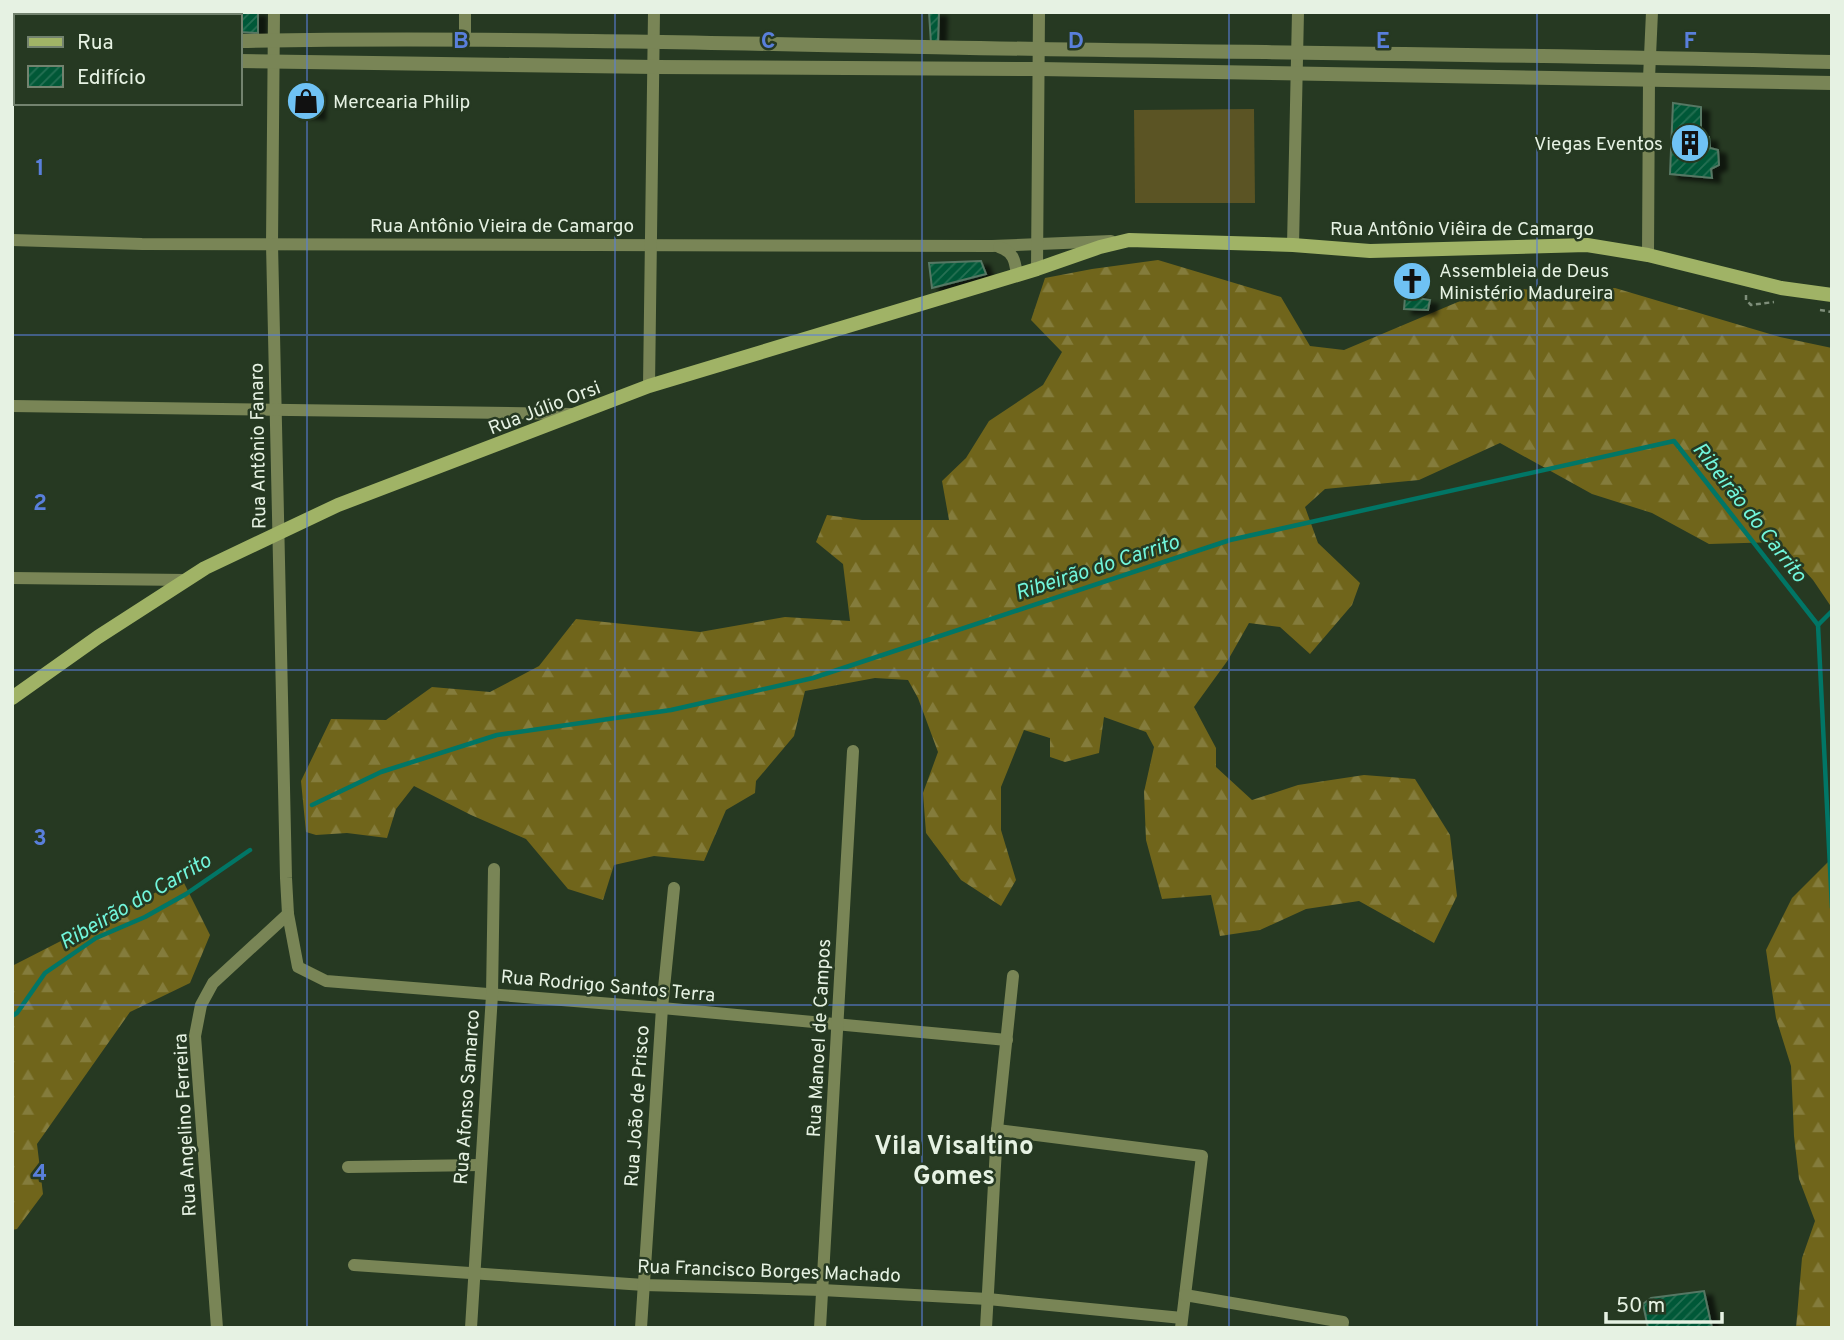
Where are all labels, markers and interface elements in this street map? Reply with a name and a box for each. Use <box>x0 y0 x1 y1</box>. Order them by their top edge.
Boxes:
legend <box>14 14 242 105</box>
text: B <box>453 28 469 57</box>
text: C <box>761 28 775 57</box>
text: D <box>1068 28 1084 57</box>
text: E <box>1376 28 1390 57</box>
text: F <box>1683 28 1697 57</box>
text: Rua <box>77 30 114 57</box>
text: Edifício <box>77 65 146 92</box>
shop icon: Mercearia Philip <box>285 80 327 122</box>
place label: Mercearia Philip <box>333 91 470 115</box>
building icon: Viegas Eventos <box>1669 122 1711 164</box>
place label: Viegas Eventos <box>1534 133 1663 157</box>
text: 1 <box>35 155 45 184</box>
street label: Rua Antônio Vieira de Camargo <box>370 215 634 239</box>
street label: Rua Antônio Viêira de Camargo <box>1330 218 1594 242</box>
church icon: Assembleia de Deus Ministério Madureira <box>1391 260 1433 302</box>
place label: Assembleia de Deus Ministério Madureira <box>1439 260 1613 306</box>
street label: Rua Antônio Fanaro <box>246 363 272 529</box>
street label: Rua Júlio Orsi <box>485 376 604 441</box>
water label: Ribeirão do Carrito <box>1686 437 1813 589</box>
text: 2 <box>33 490 47 519</box>
water label: Ribeirão do Carrito <box>1012 529 1184 608</box>
text: 3 <box>33 825 47 854</box>
water label: Ribeirão do Carrito <box>55 847 217 957</box>
street label: Rua Manoel de Campos <box>803 938 837 1138</box>
street label: Rua Rodrigo Santos Terra <box>500 966 716 1008</box>
street label: Rua Afonso Samarco <box>450 1009 486 1186</box>
street label: Rua João de Prisco <box>620 1024 656 1188</box>
street label: Rua Angelino Ferreira <box>169 1033 203 1217</box>
district label: Vila Visaltino Gomes <box>874 1131 1034 1194</box>
text: 4 <box>33 1160 47 1189</box>
street label: Rua Francisco Borges Machado <box>637 1255 901 1289</box>
scale bar <box>1606 1280 1722 1324</box>
text: 50 m <box>1616 1293 1665 1320</box>

